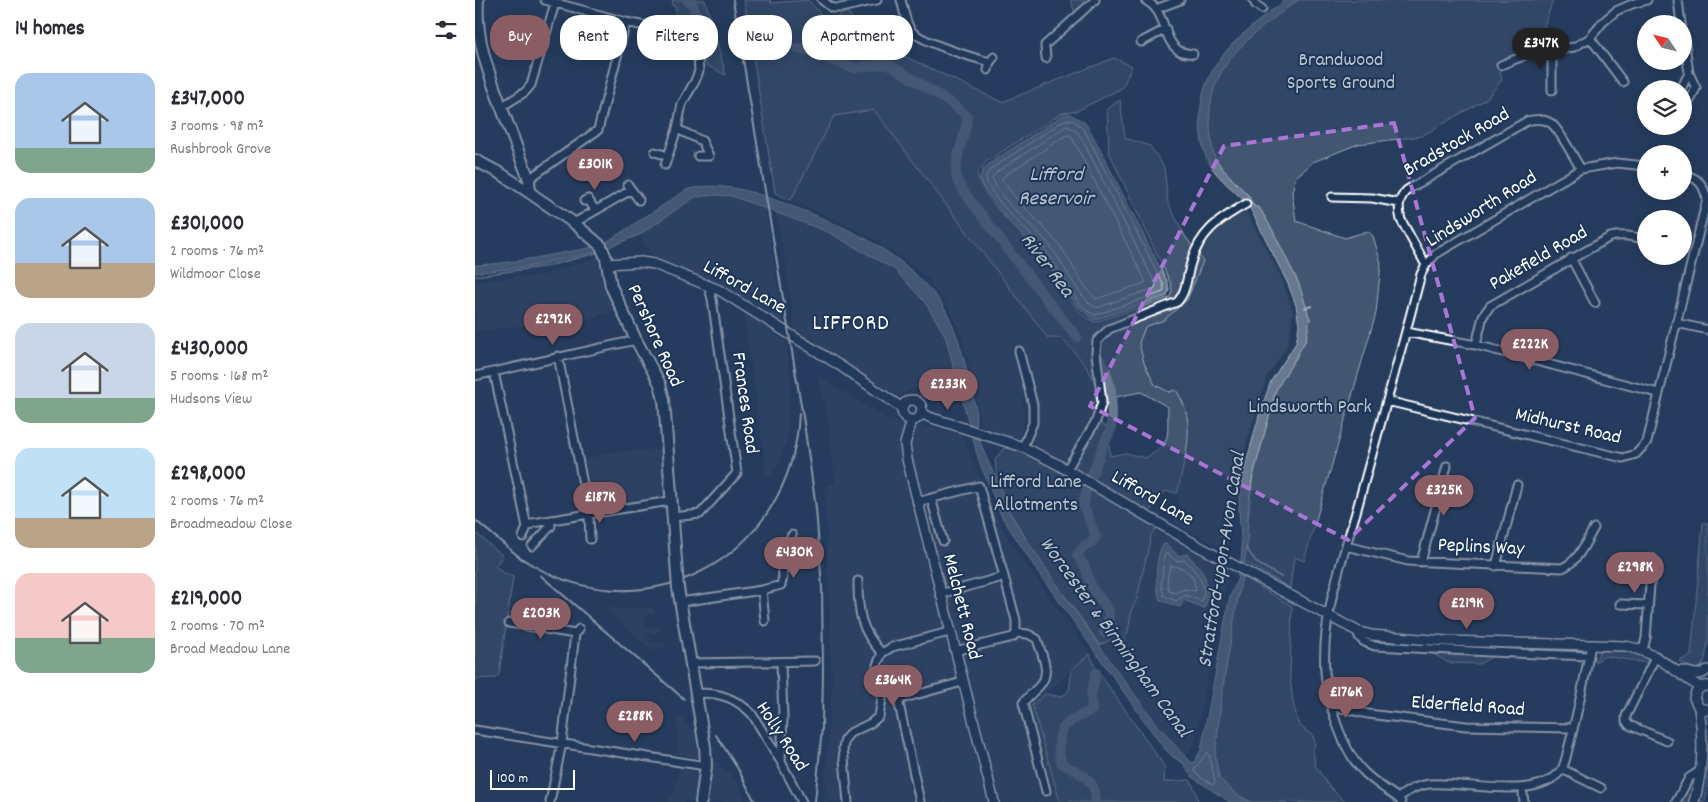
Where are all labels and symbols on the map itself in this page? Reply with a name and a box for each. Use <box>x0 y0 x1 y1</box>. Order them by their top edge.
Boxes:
north arrow <box>1637 15 1693 70</box>
pin: £347K <box>1506 28 1576 70</box>
park label: Brandwood Sports Ground <box>1287 47 1395 98</box>
street label: Bradstock Road <box>1399 101 1515 185</box>
pin: £301K <box>560 148 630 191</box>
water label: Lifford Reservoir <box>1018 161 1096 215</box>
street label: Lindsworth Road <box>1421 165 1543 255</box>
street label: Pakefield Road <box>1485 219 1593 299</box>
water label: River Rea <box>1012 227 1081 305</box>
street label: Lifford Lane <box>697 254 791 322</box>
street label: Pershore Road <box>619 280 689 392</box>
pin: £292K <box>518 304 588 346</box>
district label: LIFFORD <box>812 309 890 340</box>
pin: £222K <box>1495 328 1565 371</box>
street label: Frances Road <box>723 350 765 456</box>
pin: £233K <box>913 368 983 411</box>
park label: Lindsworth Park <box>1248 394 1372 422</box>
street label: Midhurst Road <box>1512 401 1624 453</box>
water label: Stratford-upon-Avon Canal <box>1191 448 1255 670</box>
street label: Lifford Lane <box>1105 464 1199 534</box>
park label: Lifford Lane Allotments <box>990 469 1082 520</box>
pin: £325K <box>1409 474 1479 517</box>
pin: £187K <box>565 482 635 524</box>
water label: Worcester & Birmingham Canal <box>1031 531 1198 746</box>
street label: Peplins Way <box>1437 532 1526 564</box>
pin: £430K <box>759 536 829 579</box>
street label: Melchett Road <box>934 551 988 663</box>
pin: £298K <box>1600 552 1670 594</box>
pin: £219K <box>1432 588 1502 630</box>
pin: £203K <box>506 598 576 640</box>
pin: £364K <box>858 664 928 707</box>
pin: £176K <box>1311 676 1381 719</box>
street label: Elderfield Road <box>1410 689 1526 725</box>
street label: Holly Road <box>748 696 814 778</box>
pin: £288K <box>600 700 670 743</box>
scale bar <box>490 767 575 790</box>

